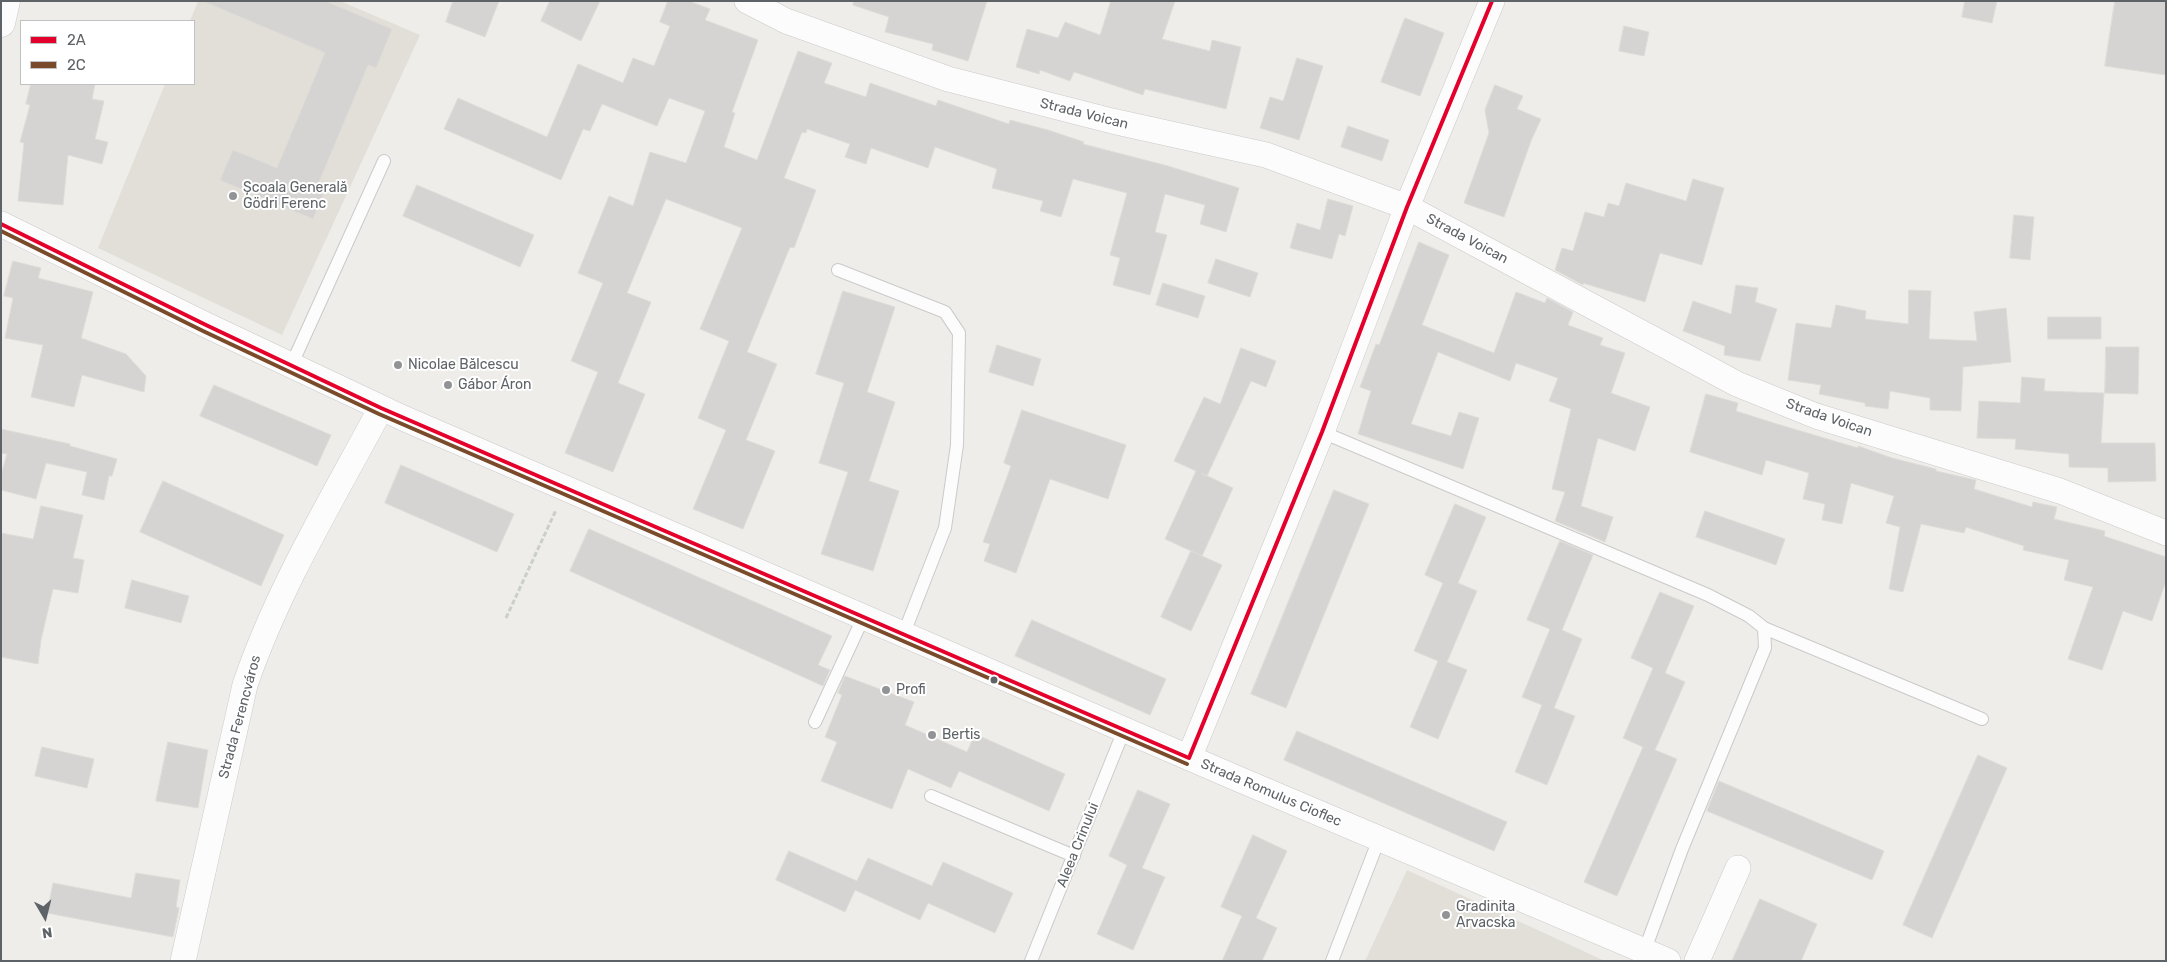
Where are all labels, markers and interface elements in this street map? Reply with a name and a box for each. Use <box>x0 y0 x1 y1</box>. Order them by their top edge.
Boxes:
legend <box>20 20 195 85</box>
text: 2A <box>67 31 86 49</box>
text: 2C <box>67 56 86 74</box>
street label: Strada Voican <box>1038 95 1130 133</box>
place label: Școala Generală Gödri Ferenc <box>243 180 348 212</box>
marker: Școala Generală Gödri Ferenc <box>227 190 239 202</box>
street label: Strada Voican <box>1423 210 1511 268</box>
place label: Nicolae Bălcescu <box>408 357 519 373</box>
marker: Nicolae Bălcescu <box>392 359 404 371</box>
place label: Gábor Áron <box>458 377 531 393</box>
marker: Gábor Áron <box>442 379 454 391</box>
street label: Strada Voican <box>1784 395 1874 441</box>
street label: Strada Ferencváros <box>215 653 265 781</box>
unlabelled marker <box>989 675 999 685</box>
place label: Profi <box>896 682 926 698</box>
marker: Profi <box>880 684 892 696</box>
place label: Bertis <box>942 727 981 743</box>
marker: Bertis <box>926 729 938 741</box>
street label: Strada Romulus Cioflec <box>1198 756 1344 830</box>
street label: Aleea Crinului <box>1053 800 1103 890</box>
north arrow <box>20 892 70 942</box>
place label: Gradinita Arvacska <box>1456 899 1516 932</box>
marker: Gradinita Arvacska <box>1440 909 1452 921</box>
text: N <box>41 923 53 941</box>

